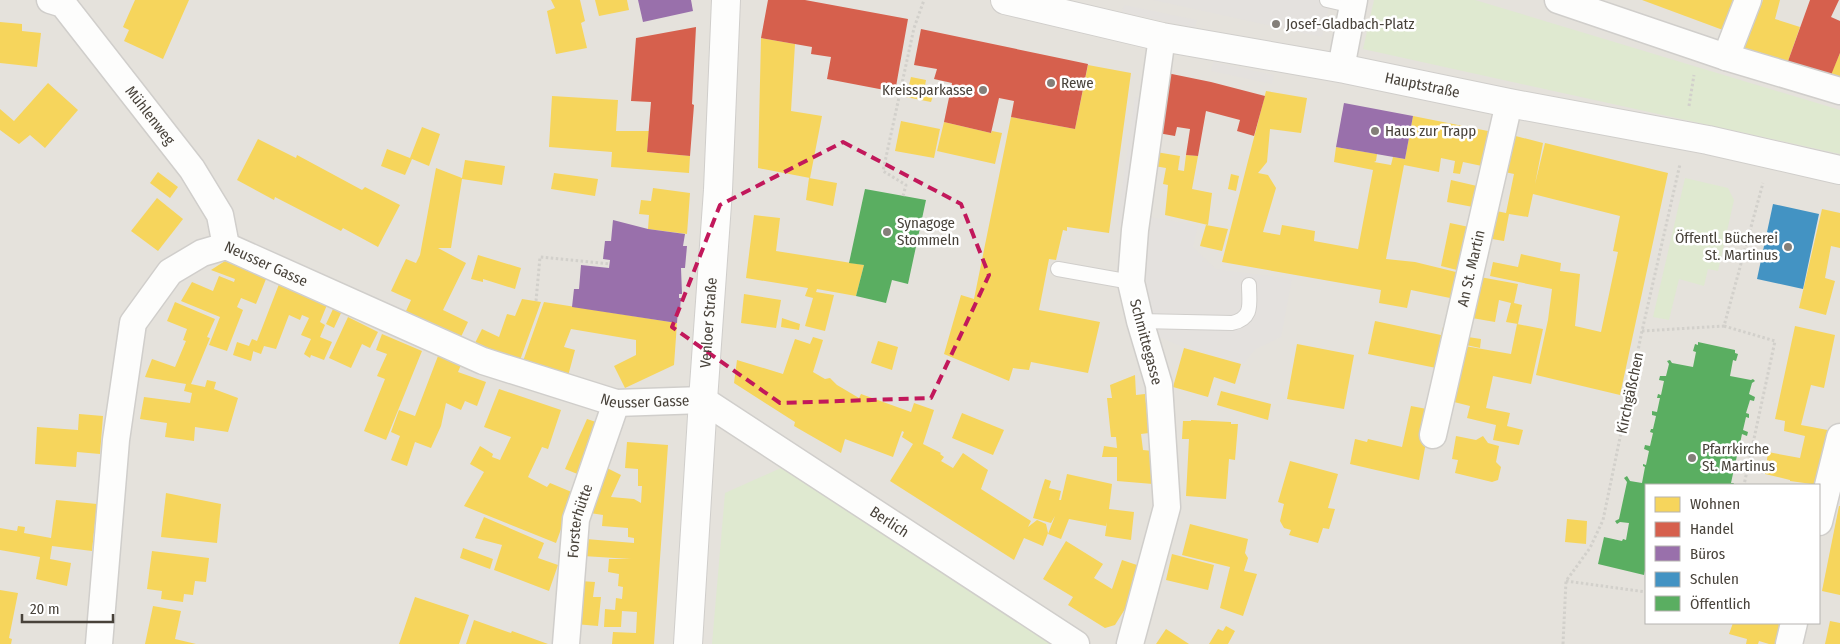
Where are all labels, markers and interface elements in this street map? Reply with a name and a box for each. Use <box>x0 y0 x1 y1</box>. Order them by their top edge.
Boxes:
place label: Josef-Gladbach-Platz <box>1286 15 1414 33</box>
marker: Josef-Gladbach-Platz <box>1270 18 1282 30</box>
street label: Hauptstraße <box>1383 68 1461 102</box>
place label: Rewe <box>1061 74 1094 92</box>
marker: Rewe <box>1045 77 1057 89</box>
place label: Kreissparkasse <box>882 81 973 99</box>
street label: Mühlenweg <box>121 82 179 148</box>
marker: Kreissparkasse <box>977 84 989 96</box>
place label: Haus zur Trapp <box>1385 122 1476 140</box>
marker: Haus zur Trapp <box>1369 125 1381 137</box>
place label: Synagoge Stommeln <box>897 214 959 249</box>
marker: Synagoge Stommeln <box>881 226 893 238</box>
street label: An St. Martin <box>1454 228 1489 309</box>
place label: Öffentl. Bücherei St. Martinus <box>1675 229 1778 264</box>
street label: Neusser Gasse <box>222 237 310 290</box>
marker: Öffentl. Bücherei St. Martinus <box>1782 241 1794 253</box>
street label: Venloer Straße <box>696 277 721 368</box>
street label: Schmittegasse <box>1126 297 1166 387</box>
street label: Kirchgäßchen <box>1613 351 1647 435</box>
street label: Neusser Gasse <box>598 390 690 412</box>
place label: Pfarrkirche St. Martinus <box>1702 440 1775 475</box>
marker: Pfarrkirche St. Martinus <box>1686 452 1698 464</box>
street label: Forsterhütte <box>564 482 596 559</box>
legend <box>1645 484 1820 624</box>
text: Wohnen <box>1690 495 1740 513</box>
street label: Berlich <box>867 503 912 541</box>
text: Handel <box>1690 520 1734 538</box>
text: Büros <box>1690 545 1725 563</box>
text: Schulen <box>1690 570 1739 588</box>
scale bar <box>22 592 114 624</box>
text: Öffentlich <box>1690 595 1751 613</box>
text: 20 m <box>30 600 60 618</box>

